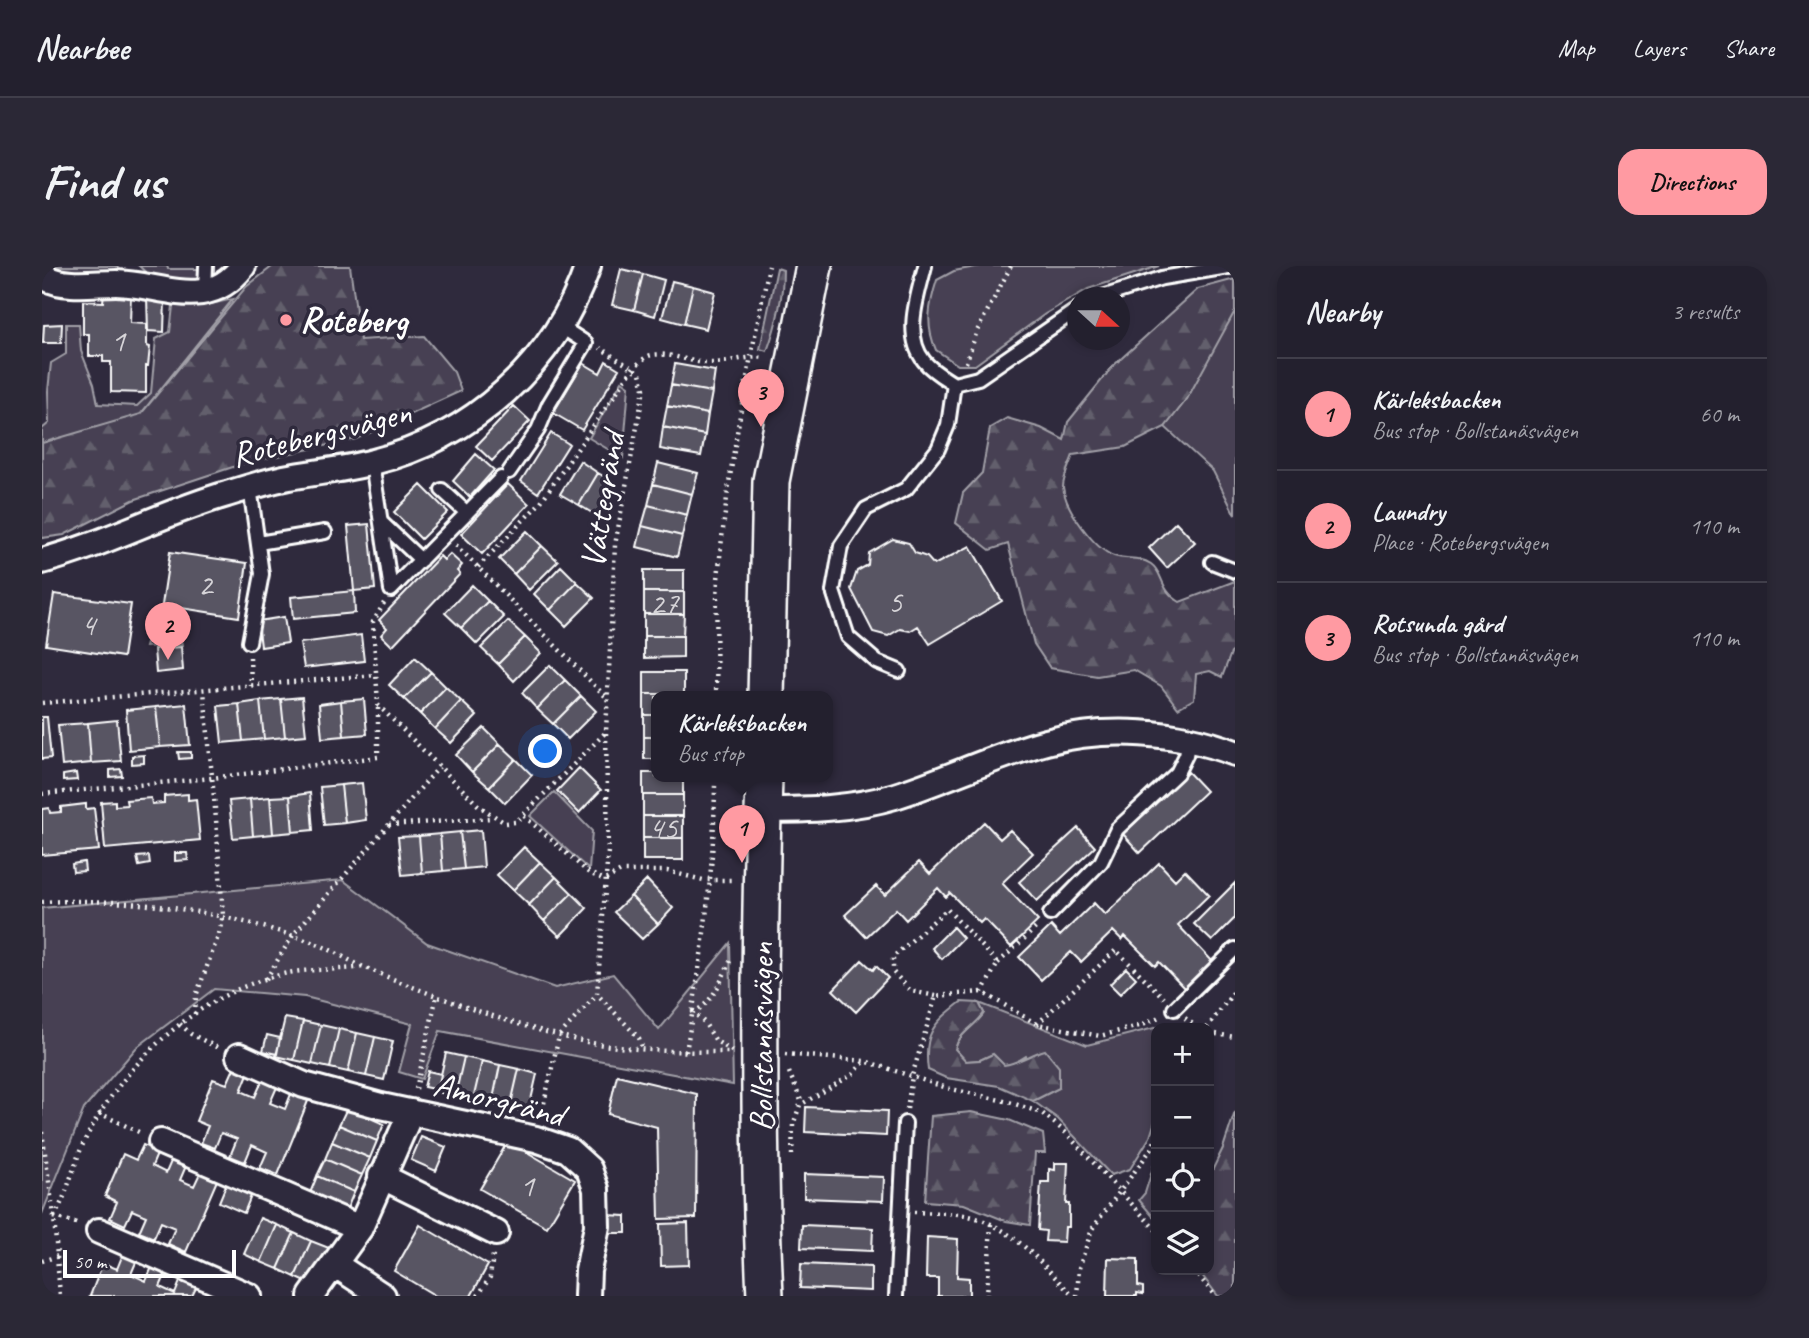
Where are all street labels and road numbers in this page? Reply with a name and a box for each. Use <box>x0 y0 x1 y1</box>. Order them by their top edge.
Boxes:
street label: Rotebergsvägen <box>227 389 416 478</box>
street label: Vättegränd <box>570 424 636 571</box>
street label: Bollstanäsvägen <box>739 942 784 1132</box>
street label: Amorgränd <box>429 1062 574 1139</box>

